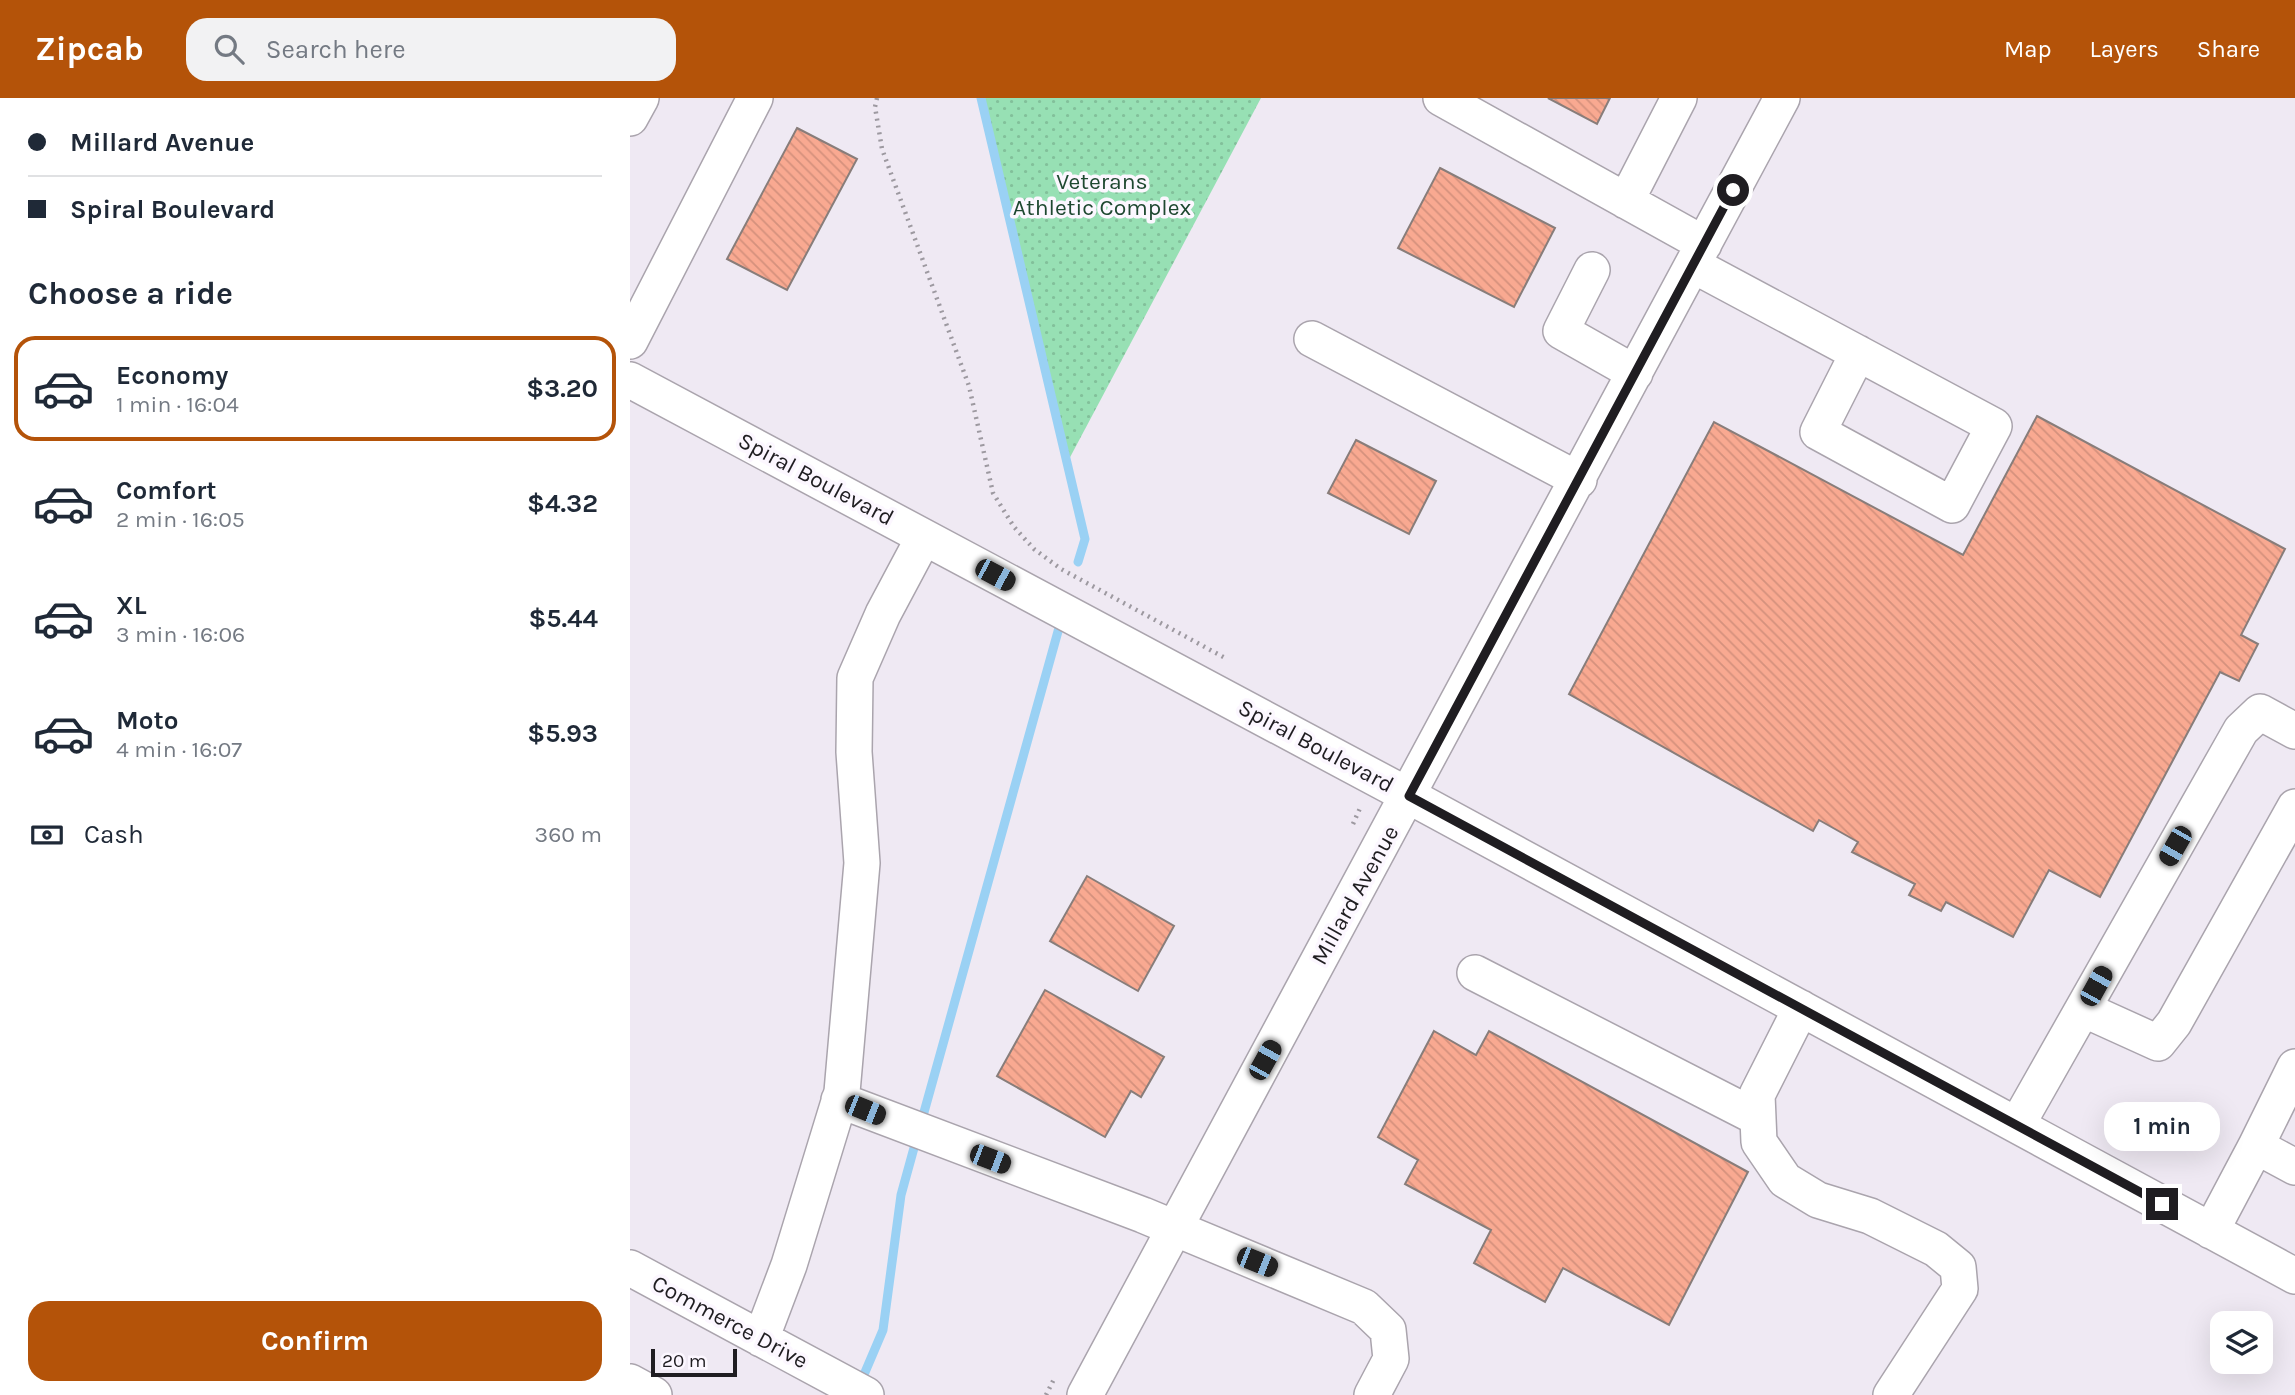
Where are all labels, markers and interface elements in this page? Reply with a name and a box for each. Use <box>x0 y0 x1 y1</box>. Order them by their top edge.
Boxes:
search box <box>186 18 676 81</box>
text: Zipcab <box>35 30 144 68</box>
icon: search <box>210 30 248 68</box>
text: Search here <box>266 34 406 65</box>
text: Map <box>2004 35 2052 63</box>
text: Layers <box>2090 35 2159 63</box>
text: Share <box>2197 35 2260 63</box>
text: Millard Avenue <box>70 127 254 158</box>
park label: Veterans Athletic Complex <box>1013 168 1191 221</box>
route start <box>1717 174 1749 206</box>
text: Spiral Boulevard <box>70 194 275 225</box>
text: Choose a ride <box>28 275 233 312</box>
icon: car <box>32 357 95 420</box>
text: Economy <box>116 360 228 391</box>
text: $3.20 <box>526 373 598 404</box>
text: 1 min · 16:04 <box>116 391 239 418</box>
street label: Spiral Boulevard <box>734 427 898 531</box>
icon: car <box>32 472 95 535</box>
text: Comfort <box>116 475 217 506</box>
text: $4.32 <box>527 488 598 519</box>
text: 2 min · 16:05 <box>116 506 245 533</box>
car <box>972 556 1019 594</box>
icon: car <box>32 587 95 650</box>
text: XL <box>116 590 147 621</box>
text: $5.44 <box>528 603 598 634</box>
text: 3 min · 16:06 <box>116 621 245 648</box>
street label: Spiral Boulevard <box>1234 694 1398 798</box>
icon: car <box>32 702 95 765</box>
text: Moto <box>116 705 178 736</box>
text: $5.93 <box>527 718 598 749</box>
text: 4 min · 16:07 <box>116 736 242 763</box>
icon: cash <box>28 816 66 854</box>
text: Cash <box>84 819 144 850</box>
text: 360 m <box>535 821 602 848</box>
street label: Millard Avenue <box>1306 821 1404 969</box>
car <box>2156 823 2195 869</box>
car <box>2077 963 2116 1009</box>
car <box>1246 1037 1285 1083</box>
car <box>842 1092 889 1128</box>
callout: 1 min <box>2104 1102 2220 1152</box>
text: 1 min <box>2133 1113 2191 1140</box>
car <box>967 1142 1014 1176</box>
route end <box>2146 1188 2178 1220</box>
car <box>1234 1244 1281 1280</box>
street label: Commerce Drive <box>647 1270 813 1374</box>
button: Confirm <box>28 1301 602 1381</box>
map controls <box>2210 1311 2273 1374</box>
button: layers <box>2210 1311 2273 1374</box>
scale bar <box>651 1346 737 1378</box>
text: 20 m <box>662 1350 707 1372</box>

